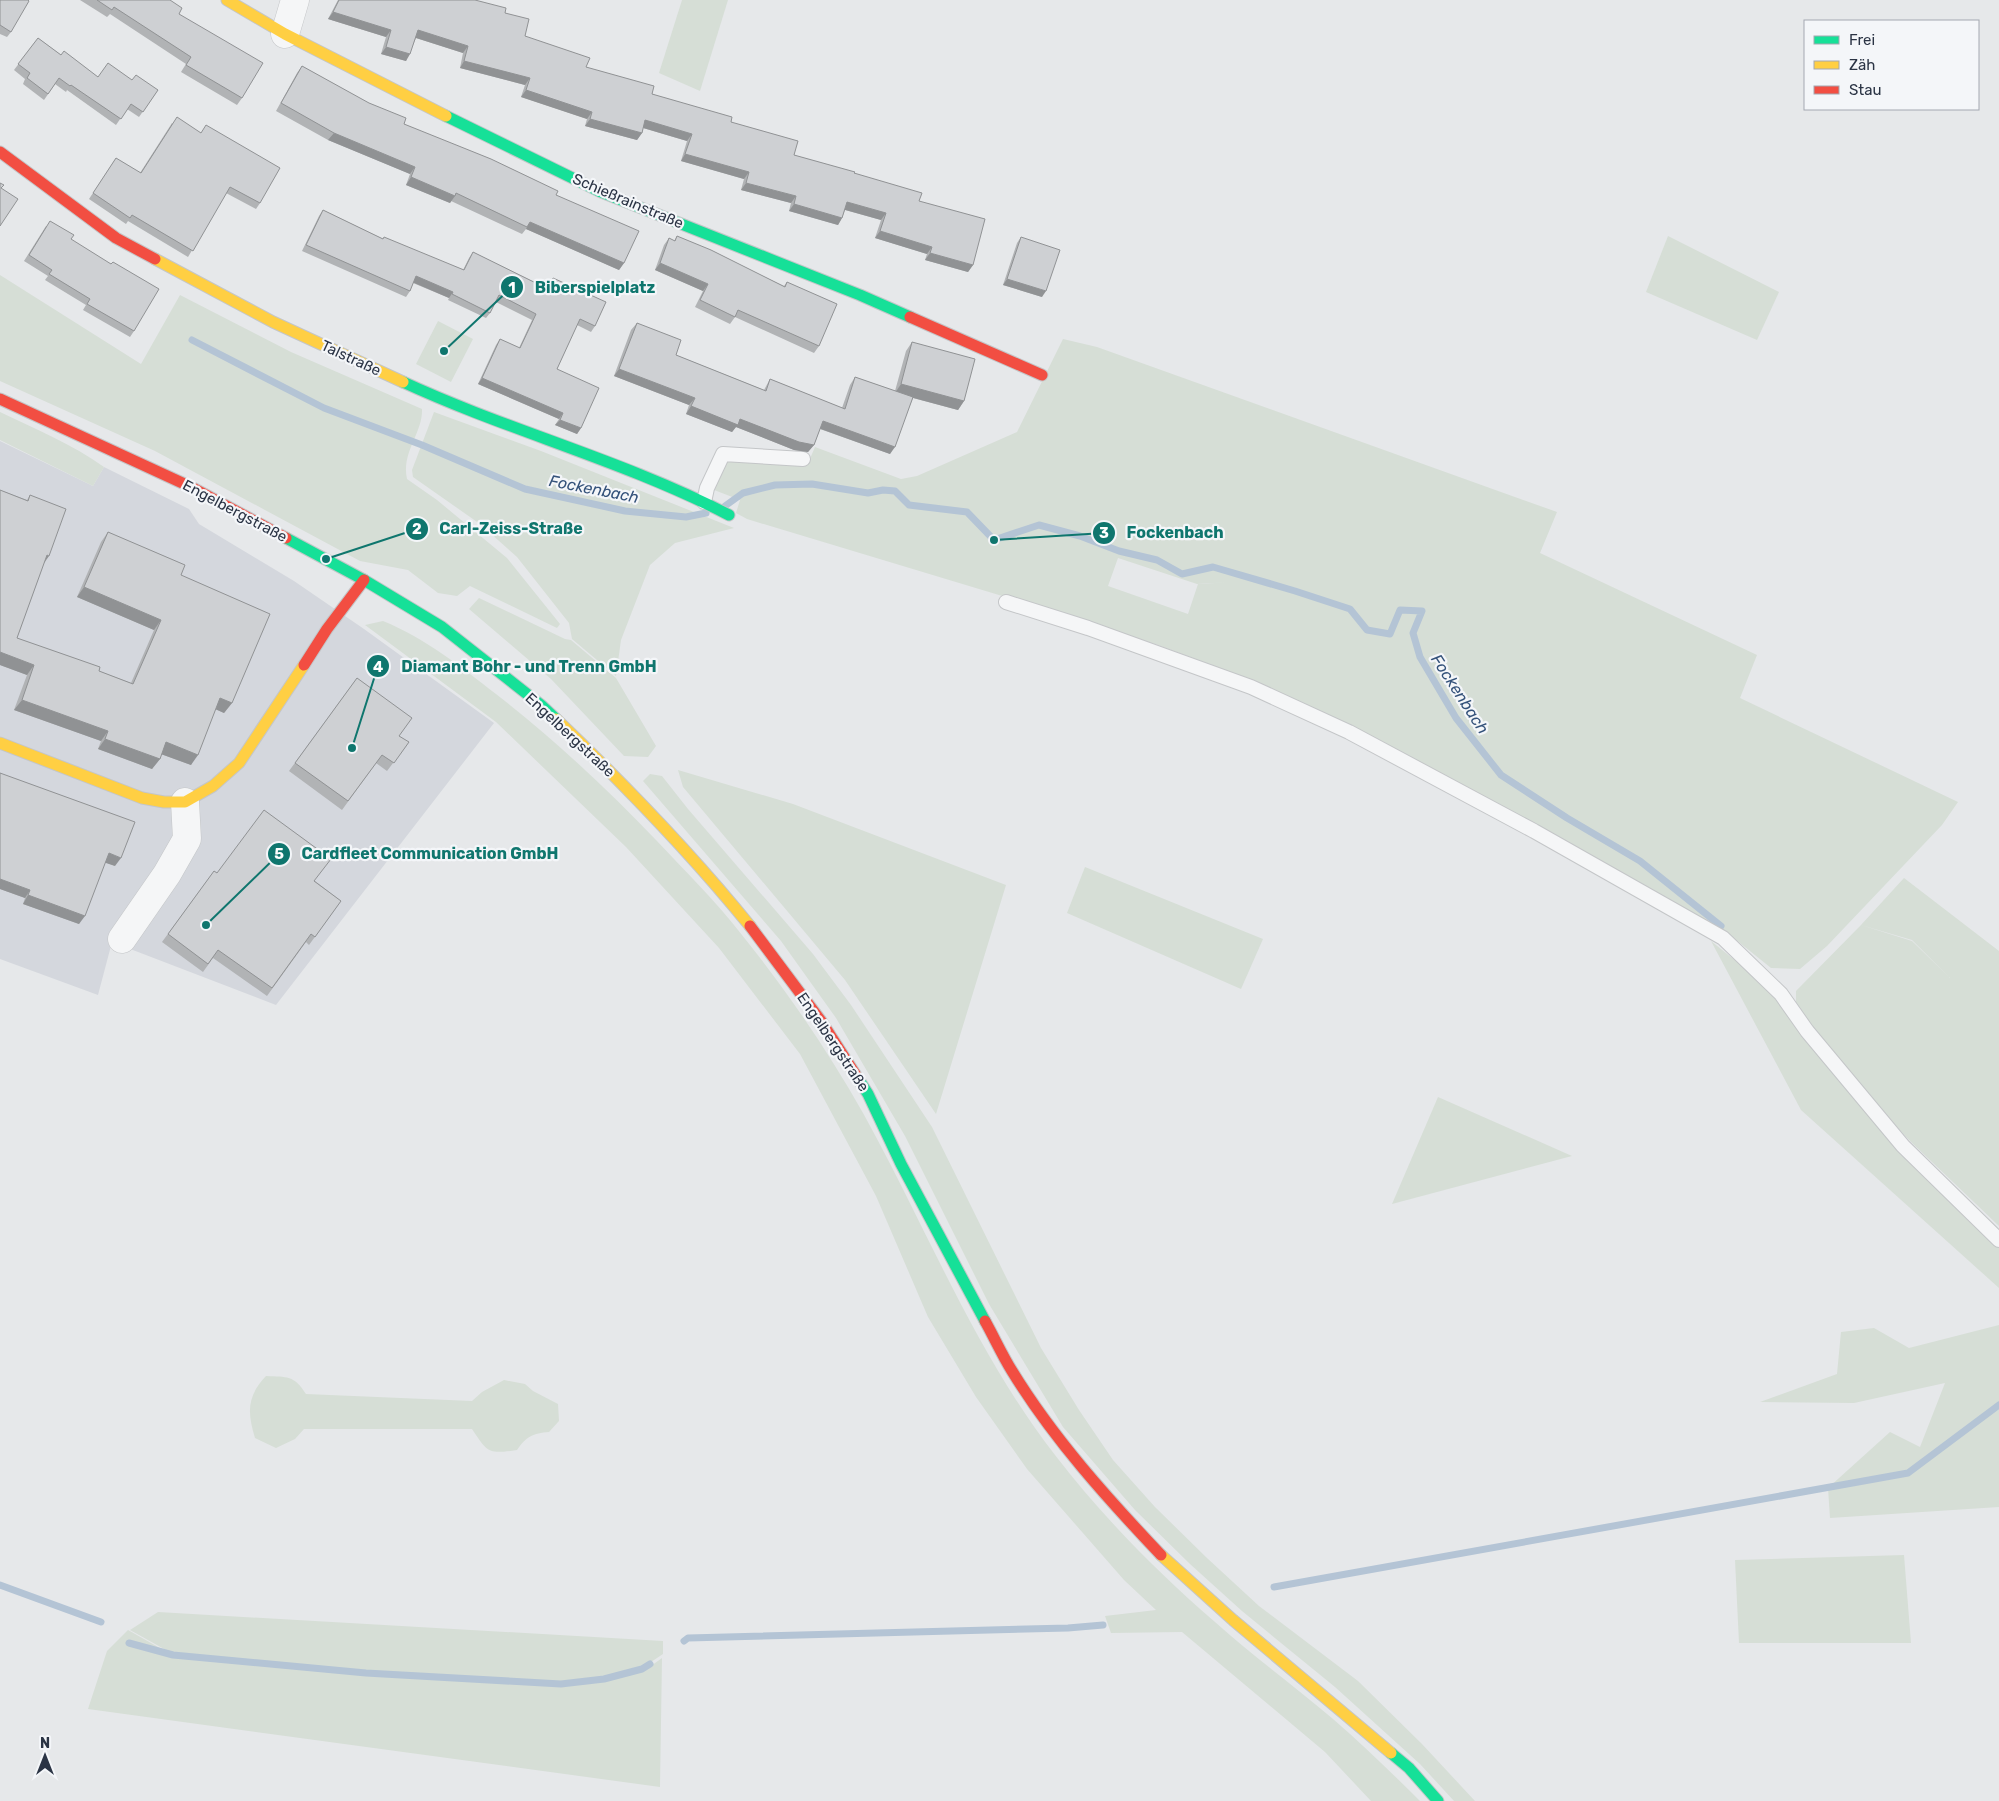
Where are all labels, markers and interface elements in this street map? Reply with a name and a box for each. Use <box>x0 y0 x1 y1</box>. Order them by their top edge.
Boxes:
legend <box>1804 20 1979 110</box>
text: Frei <box>1849 31 1875 49</box>
text: Zäh <box>1849 56 1875 74</box>
text: Stau <box>1849 81 1882 99</box>
street label: Schießrainstraße <box>570 170 686 232</box>
callout: Biberspielplatz <box>499 272 665 303</box>
text: Biberspielplatz <box>535 278 655 297</box>
text: 1 <box>508 279 516 297</box>
street label: Talstraße <box>318 336 384 380</box>
water label: Fockenbach <box>547 471 641 507</box>
street label: Engelbergstraße <box>180 476 290 546</box>
callout: Carl-Zeiss-Straße <box>405 513 593 544</box>
callout: Fockenbach <box>1091 517 1233 548</box>
text: Carl-Zeiss-Straße <box>439 519 583 538</box>
text: 2 <box>412 520 422 538</box>
text: Fockenbach <box>1126 523 1224 542</box>
text: 3 <box>1099 524 1109 542</box>
callout: Diamant Bohr - und Trenn GmbH <box>366 651 667 682</box>
water label: Fockenbach <box>1427 651 1493 737</box>
text: Diamant Bohr - und Trenn GmbH <box>401 657 657 676</box>
text: 4 <box>373 658 383 676</box>
street label: Engelbergstraße <box>522 689 618 781</box>
callout: Cardfleet Communication GmbH <box>266 838 568 869</box>
text: Cardfleet Communication GmbH <box>301 844 559 863</box>
text: 5 <box>274 845 284 863</box>
street label: Engelbergstraße <box>793 989 873 1095</box>
north arrow <box>20 1731 70 1781</box>
text: N <box>40 1735 50 1752</box>

